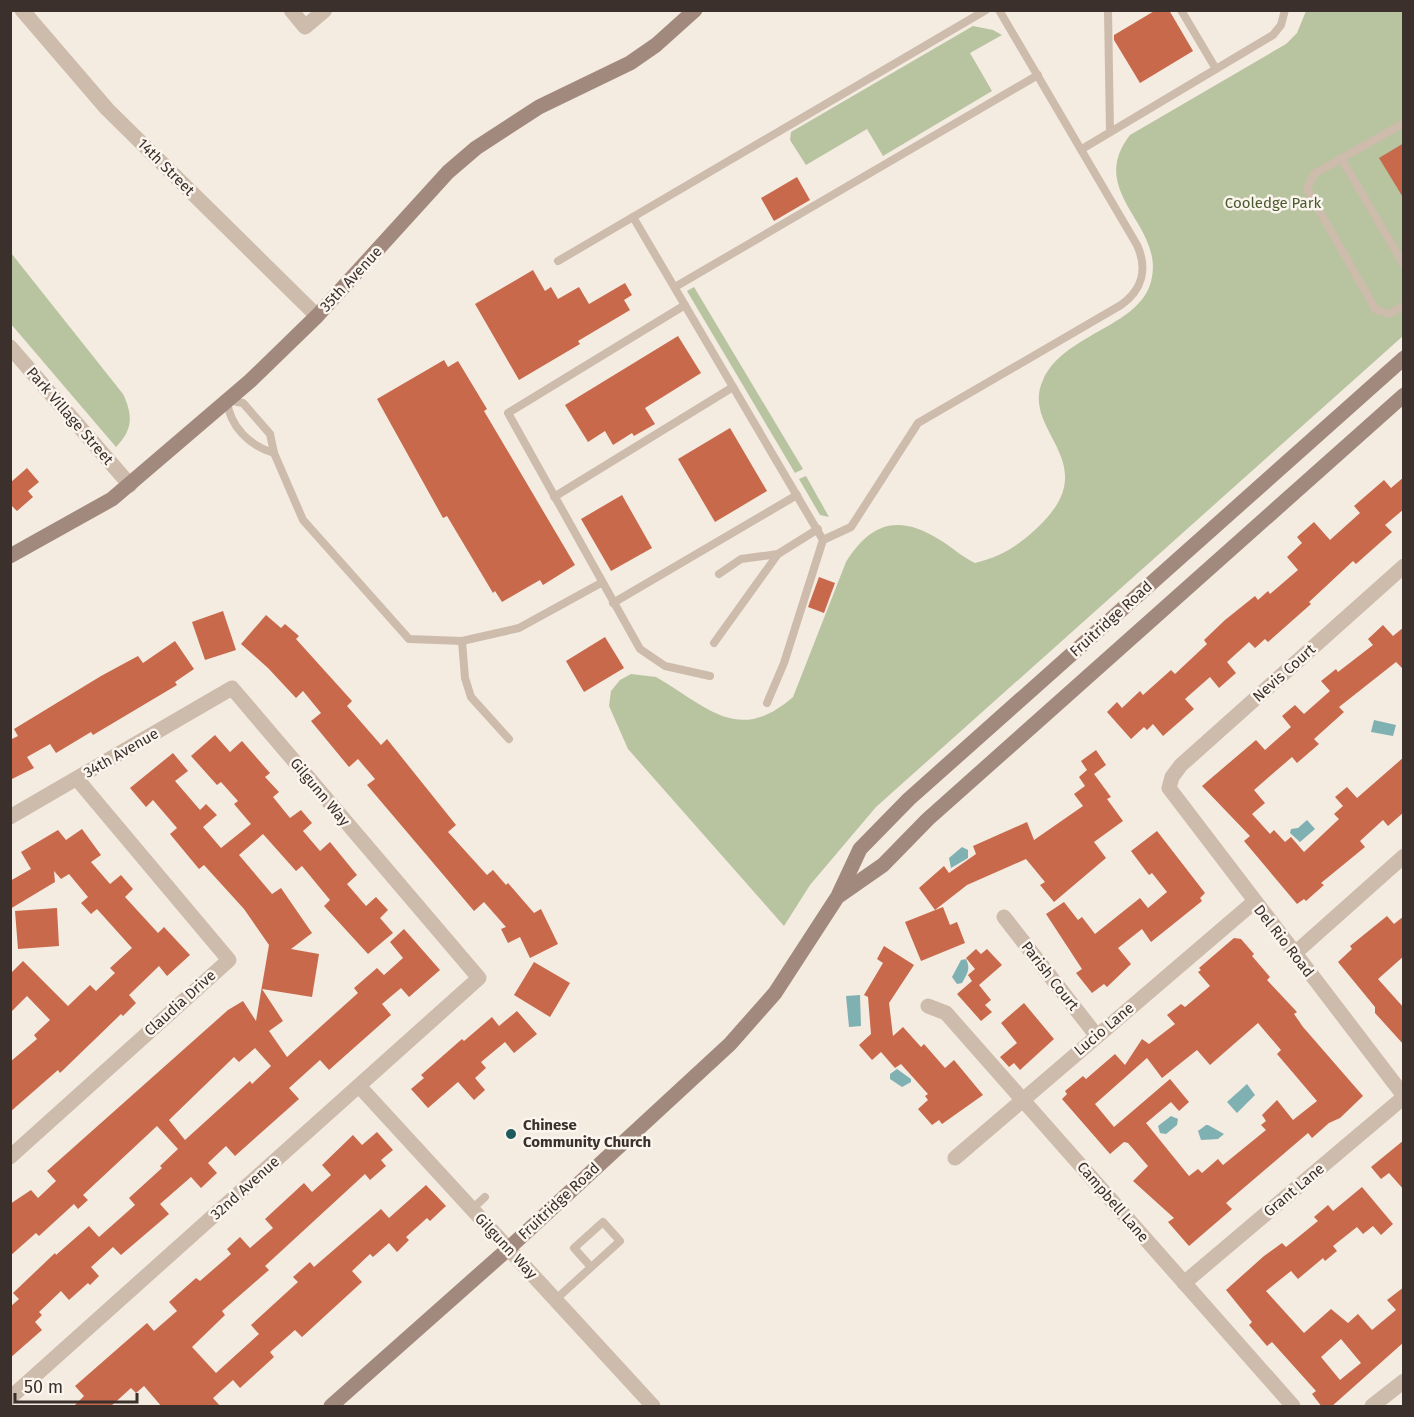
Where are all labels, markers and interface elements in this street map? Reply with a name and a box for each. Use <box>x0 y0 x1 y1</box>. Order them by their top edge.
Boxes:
street label: 14th Street <box>134 135 199 200</box>
park label: Cooledge Park <box>1225 194 1321 212</box>
street label: 35th Avenue <box>316 243 386 315</box>
street label: Park Village Street <box>23 364 118 469</box>
street label: Fruitridge Road <box>1066 577 1156 661</box>
street label: Nevis Court <box>1249 640 1319 706</box>
street label: 34th Avenue <box>80 724 162 782</box>
street label: Gilgunn Way <box>286 754 354 830</box>
street label: Del Rio Road <box>1250 901 1318 981</box>
street label: Parish Court <box>1017 938 1083 1015</box>
street label: Claudia Drive <box>141 966 219 1040</box>
street label: Lucio Lane <box>1070 999 1138 1059</box>
place label: Chinese Community Church <box>523 1116 651 1151</box>
marker: Chinese Community Church <box>504 1127 518 1141</box>
street label: 32nd Avenue <box>207 1152 283 1224</box>
street label: Campbell Lane <box>1073 1158 1153 1246</box>
street label: Fruitridge Road <box>515 1159 603 1243</box>
street label: Grant Lane <box>1260 1159 1328 1221</box>
street label: Gilgunn Way <box>471 1209 541 1283</box>
scale bar <box>15 1366 136 1404</box>
text: 50 m <box>24 1376 63 1398</box>

